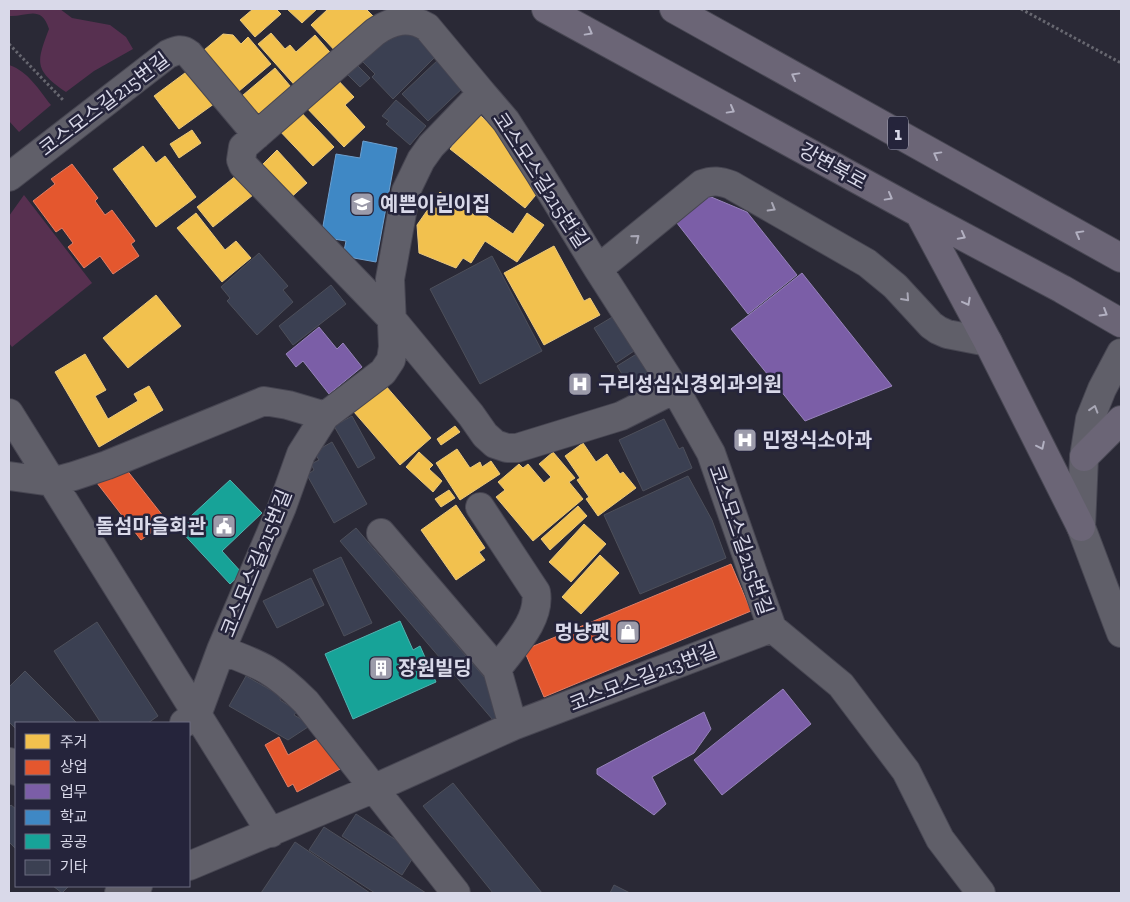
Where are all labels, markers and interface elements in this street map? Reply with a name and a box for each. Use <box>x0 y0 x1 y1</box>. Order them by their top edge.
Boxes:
one-way arrow <box>583 26 592 36</box>
street label: 코스모스길215번길 <box>34 47 174 161</box>
one-way arrow <box>791 72 800 82</box>
one-way arrow <box>726 104 735 114</box>
street label: 코스모스길215번길 <box>488 108 594 252</box>
road number: 1 <box>888 116 908 150</box>
street label: 강변북로 <box>795 138 871 194</box>
one-way arrow <box>933 151 942 161</box>
one-way arrow <box>884 190 893 200</box>
school or university icon: 예쁜이린이집 <box>349 191 375 217</box>
place label: 예쁜이린이집 <box>380 192 490 216</box>
one-way arrow <box>766 202 775 212</box>
one-way arrow <box>957 230 966 240</box>
one-way arrow <box>1075 231 1084 241</box>
one-way arrow <box>630 235 639 244</box>
one-way arrow <box>900 292 909 301</box>
one-way arrow <box>960 297 970 306</box>
one-way arrow <box>1099 307 1108 317</box>
hospital icon: 구리성심신경외과의원 <box>567 371 593 397</box>
place label: 구리성심신경외과의원 <box>598 372 782 396</box>
one-way arrow <box>1088 406 1098 414</box>
hospital icon: 민정식소아과 <box>732 427 758 453</box>
place label: 민정식소아과 <box>762 428 872 452</box>
one-way arrow <box>1035 441 1045 450</box>
street label: 코스모스길215번길 <box>704 462 778 618</box>
street label: 코스모스길215번길 <box>215 486 297 640</box>
public building icon: 돌섬마을회관 <box>211 513 237 539</box>
place label: 돌섬마을회관 <box>96 514 207 538</box>
shop icon: 멍냥펫 <box>615 619 641 645</box>
place label: 멍냥펫 <box>555 620 610 644</box>
street label: 코스모스길213번길 <box>566 638 720 716</box>
building icon: 장원빌딩 <box>368 655 394 681</box>
place label: 장원빌딩 <box>398 656 472 680</box>
legend <box>15 722 190 887</box>
text: 주거 <box>60 733 88 751</box>
text: 상업 <box>60 758 88 776</box>
text: 업무 <box>60 783 88 801</box>
text: 학교 <box>60 808 88 826</box>
text: 공공 <box>60 833 88 851</box>
text: 기타 <box>60 858 88 876</box>

